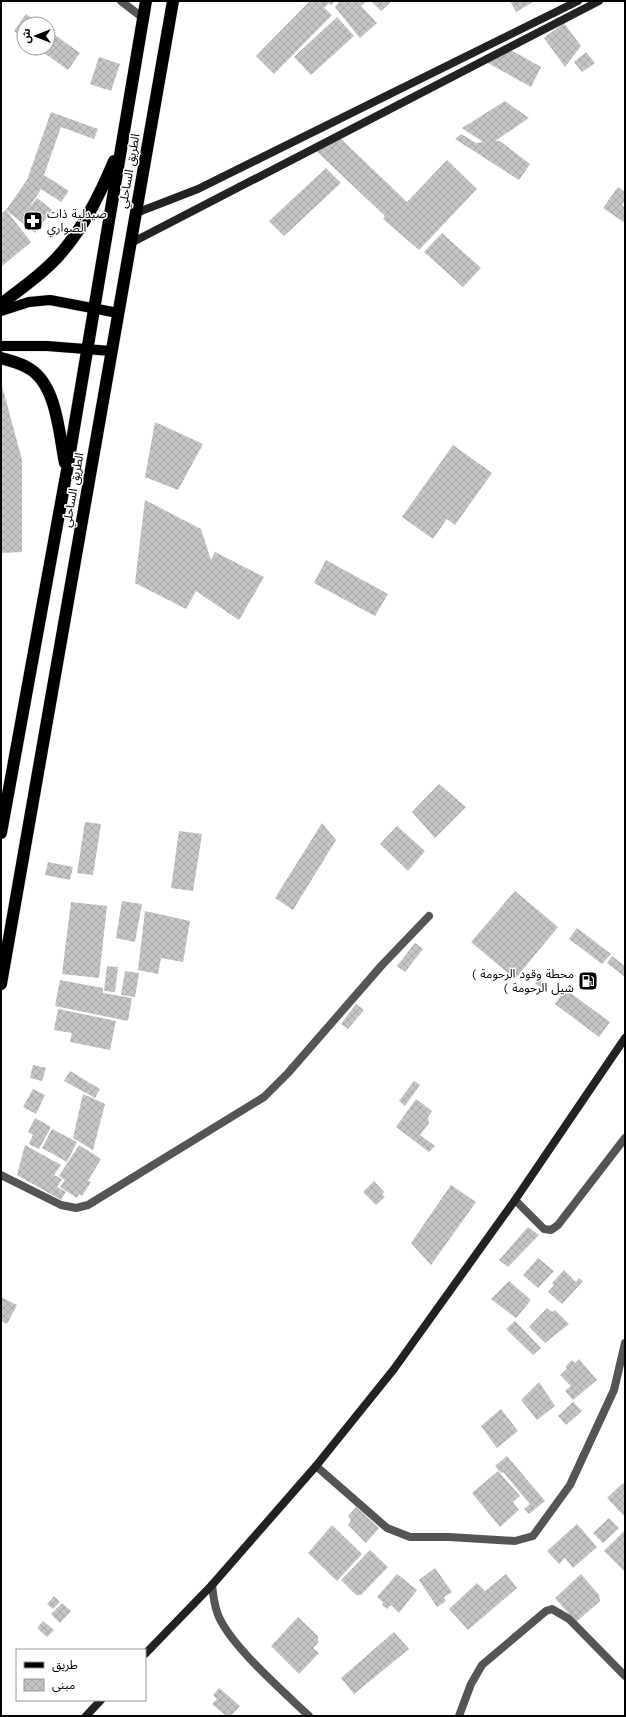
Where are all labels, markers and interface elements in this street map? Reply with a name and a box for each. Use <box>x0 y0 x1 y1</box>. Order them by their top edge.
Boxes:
north arrow <box>16 16 56 56</box>
text: ش <box>20 28 33 44</box>
street label: الطريق الساحلي <box>116 133 145 210</box>
place label: صيدلية ذات الصواري <box>47 207 107 238</box>
pharmacy icon: صيدلية ذات الصواري <box>22 210 44 232</box>
street label: الطريق الساحلي <box>60 452 89 529</box>
place label: ( محطة وقود الرحومة ( شيل الرحومة <box>472 967 574 995</box>
fuel station icon: ( محطة وقود الرحومة ( شيل الرحومة <box>577 970 599 992</box>
legend <box>16 1649 146 1701</box>
text: طريق <box>52 1658 78 1673</box>
text: مبنى <box>52 1678 75 1692</box>

